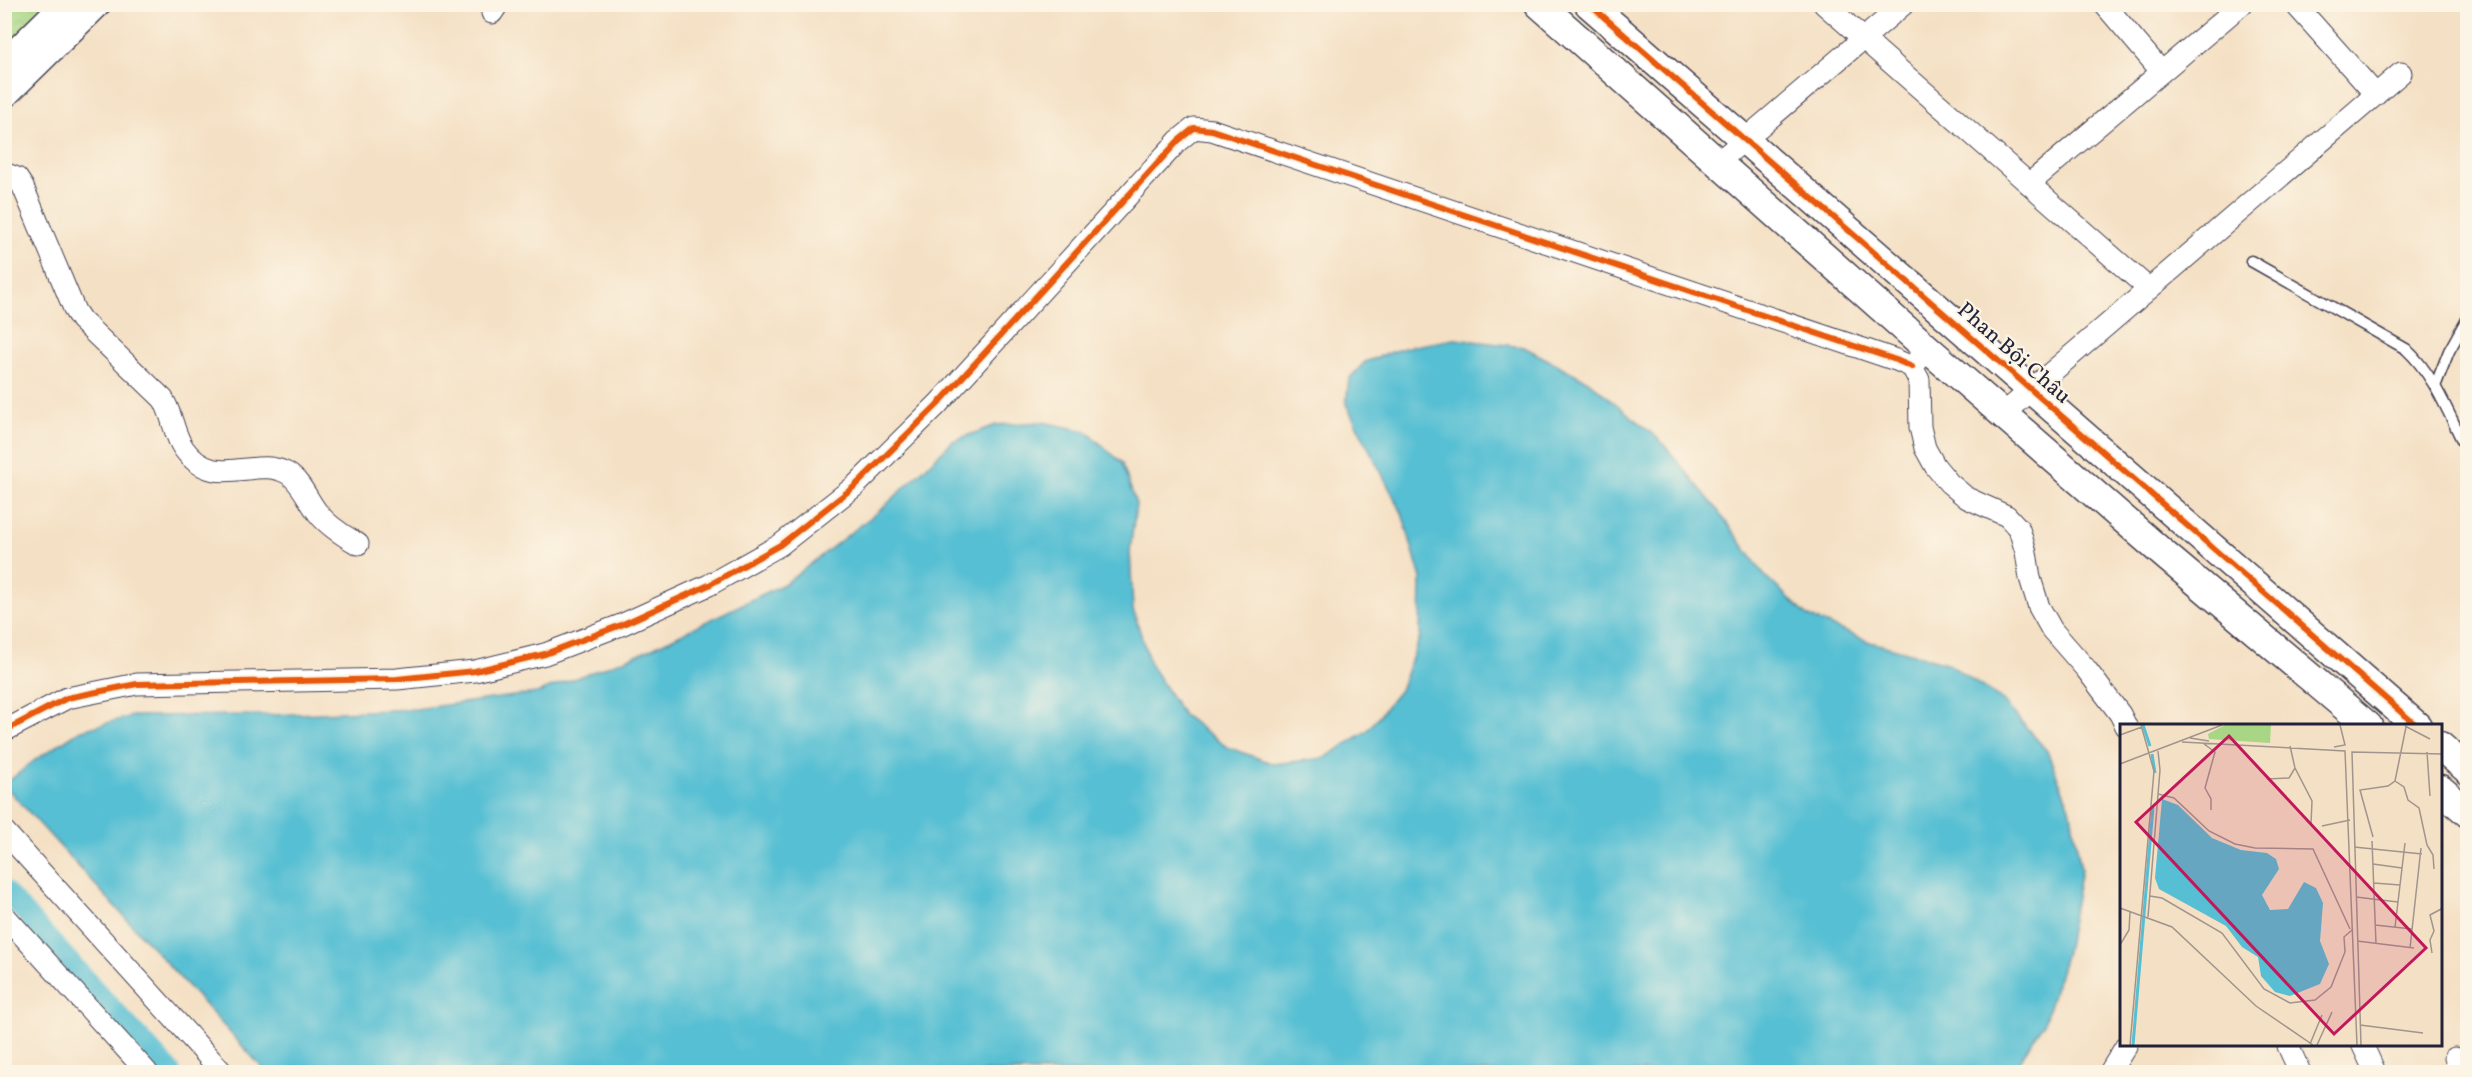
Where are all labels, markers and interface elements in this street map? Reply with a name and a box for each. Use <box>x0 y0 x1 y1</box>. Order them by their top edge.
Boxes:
street label: Phan Bội Châu <box>1950 296 2077 412</box>
inset map <box>2120 724 2442 1047</box>

